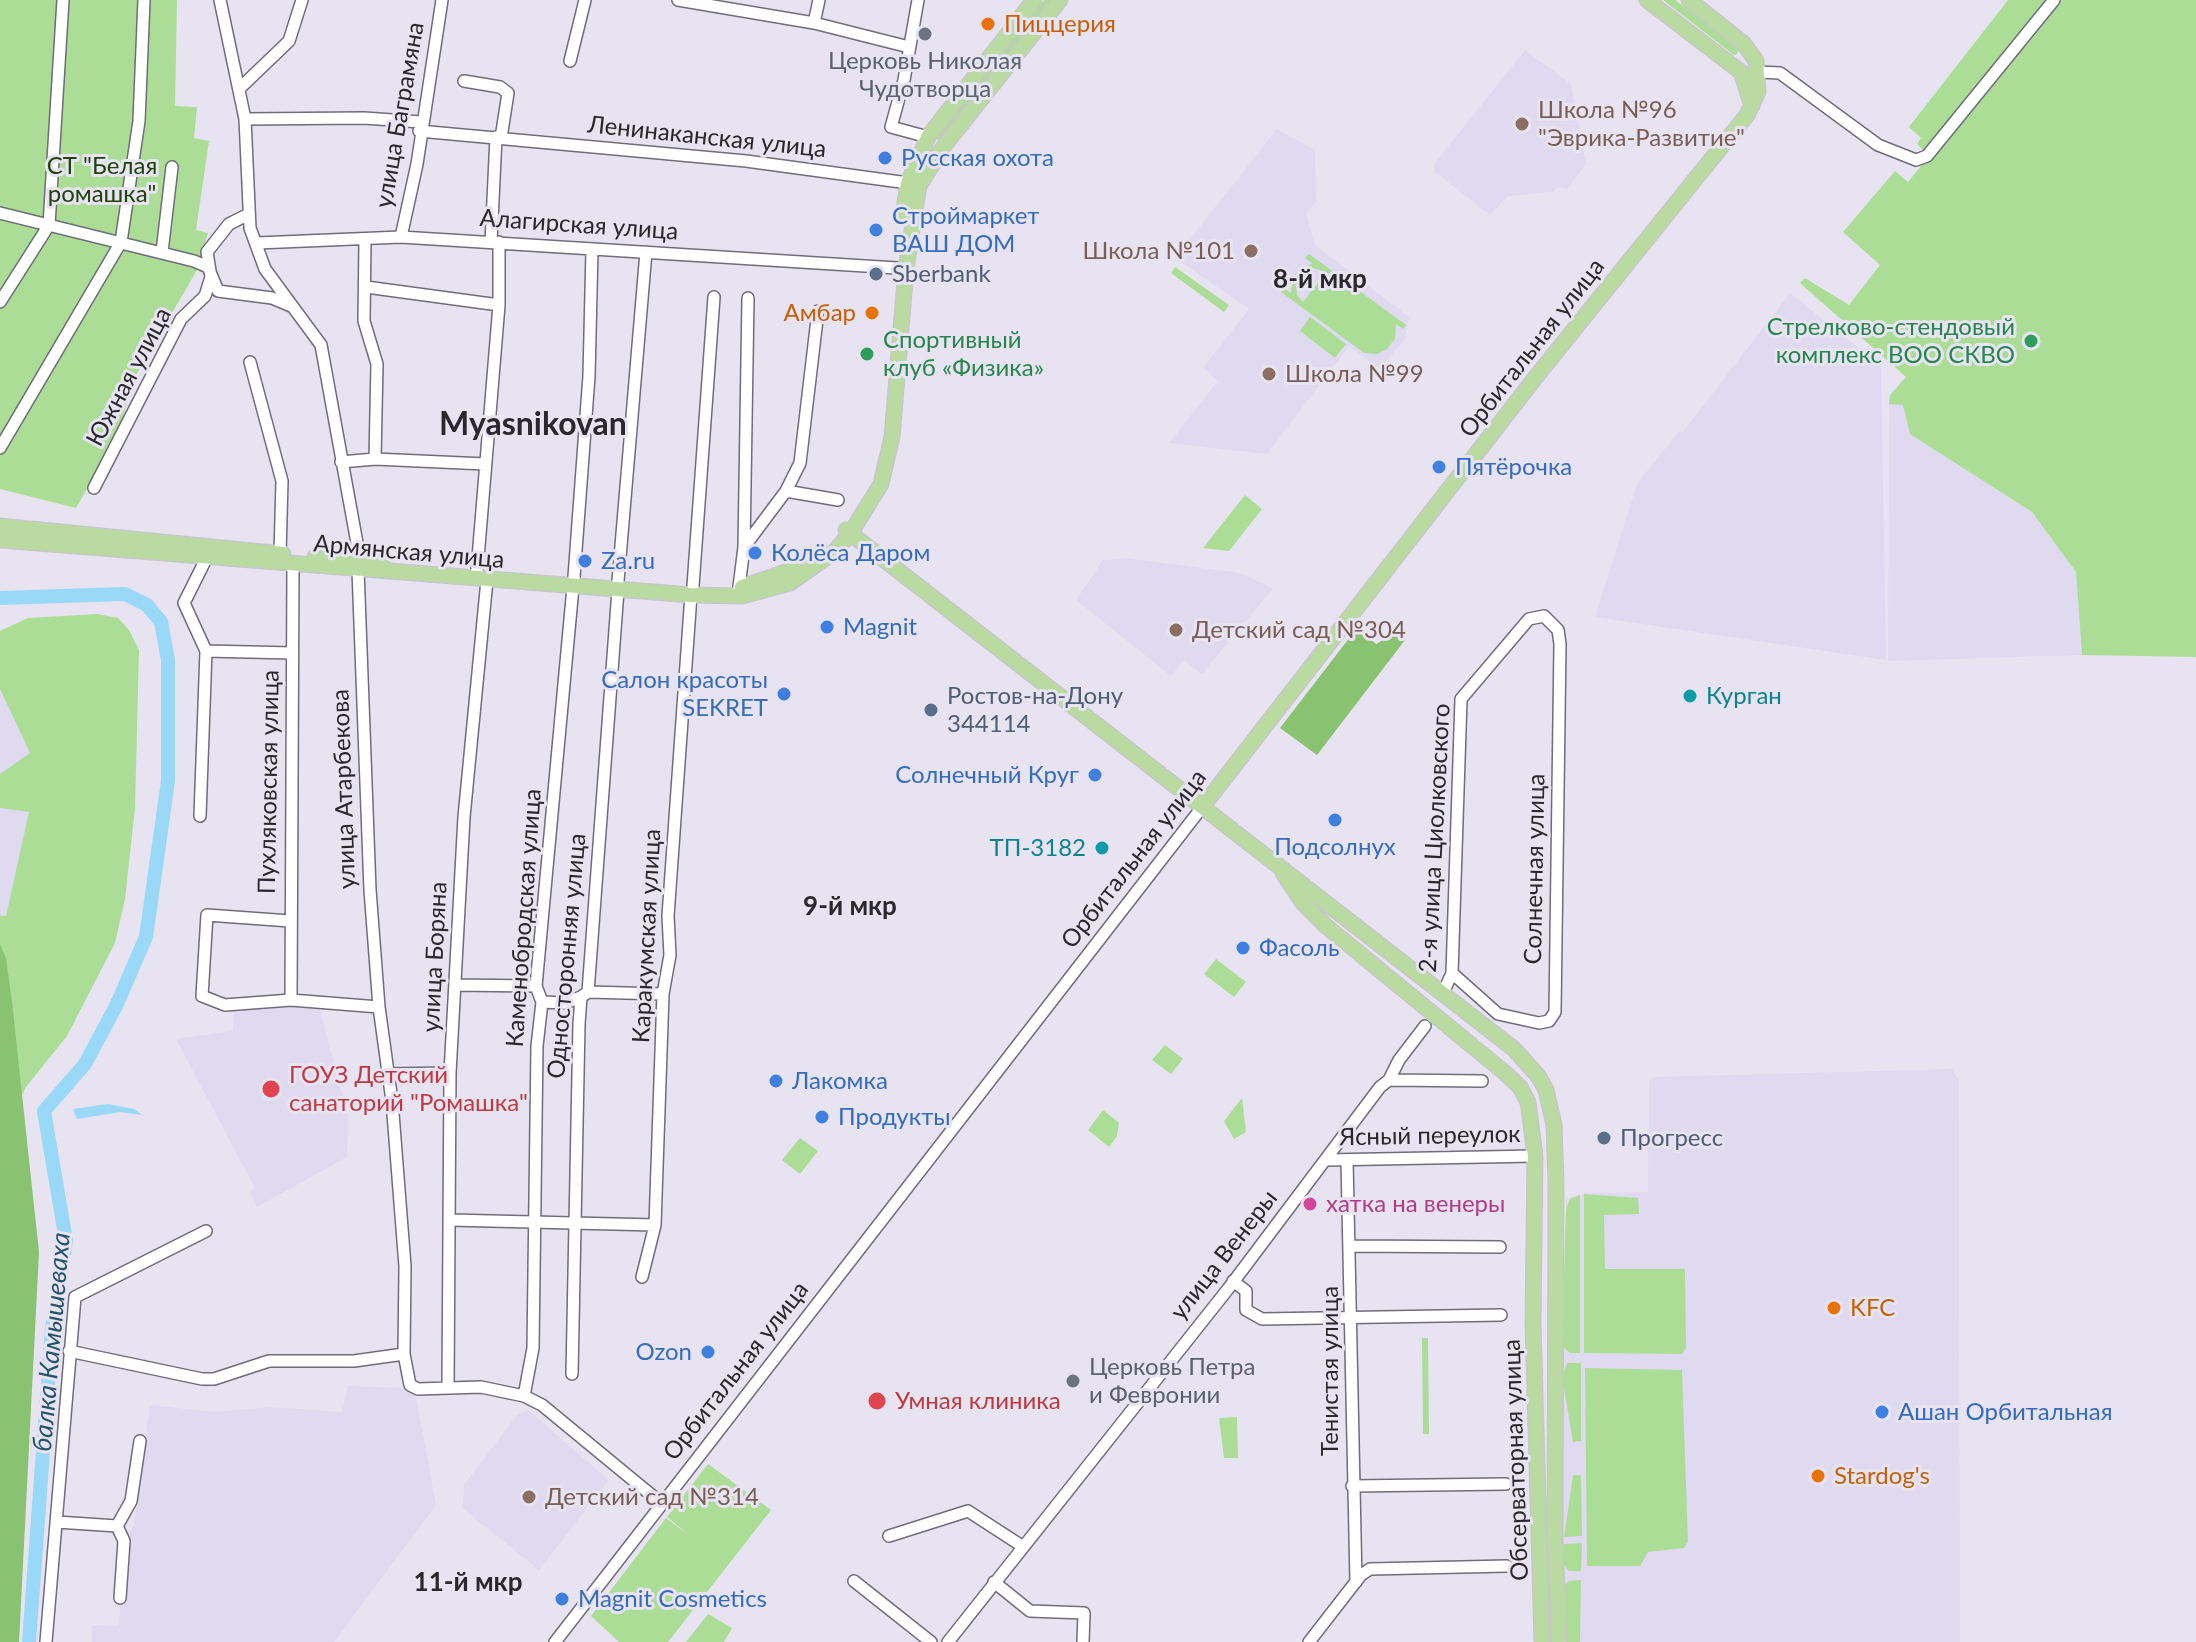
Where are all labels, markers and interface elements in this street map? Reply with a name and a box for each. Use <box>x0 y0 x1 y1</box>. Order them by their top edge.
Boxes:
place label: Пиццерия <box>1004 10 1116 38</box>
marker: Пиццерия <box>979 15 997 33</box>
street label: улица Баграмяна <box>370 20 430 210</box>
marker: Церковь Николая Чудотворца <box>916 25 934 43</box>
place label: Церковь Николая Чудотворца <box>828 47 1022 103</box>
place label: Школа №96 "Эврика-Развитие" <box>1538 96 1745 152</box>
street label: Ленинаканская улица <box>586 110 828 164</box>
marker: Школа №96 "Эврика-Развитие" <box>1513 115 1531 133</box>
place label: Русская охота <box>901 144 1054 172</box>
marker: Русская охота <box>876 149 894 167</box>
park label: СТ "Белая ромашка" <box>47 152 157 208</box>
place label: Строймаркет ВАШ ДОМ <box>892 202 1039 258</box>
street label: Алагирская улица <box>479 204 679 246</box>
marker: Строймаркет ВАШ ДОМ <box>867 221 885 239</box>
place label: Школа №101 <box>1083 237 1235 265</box>
marker: Школа №101 <box>1242 242 1260 260</box>
street label: Орбитальная улица <box>1453 253 1611 443</box>
place label: Sberbank <box>892 260 991 288</box>
district label: 8-й мкр <box>1273 264 1367 296</box>
marker: Sberbank <box>867 265 885 283</box>
place label: Амбар <box>784 299 856 327</box>
street label: Южная улица <box>80 303 178 451</box>
marker: Амбар <box>863 304 881 322</box>
place label: Стрелково-стендовый комплекс ВОО СКВО <box>1767 313 2015 369</box>
place label: Спортивный клуб «Физика» <box>883 326 1044 382</box>
marker: Стрелково-стендовый комплекс ВОО СКВО <box>2022 332 2040 350</box>
marker: Спортивный клуб «Физика» <box>858 345 876 363</box>
place label: Школа №99 <box>1285 360 1424 388</box>
marker: Школа №99 <box>1260 365 1278 383</box>
district label: Myasnikovan <box>439 406 627 444</box>
place label: Пятёрочка <box>1455 453 1572 481</box>
marker: Пятёрочка <box>1430 458 1448 476</box>
street label: Армянская улица <box>313 529 505 575</box>
place label: Колёса Даром <box>771 539 930 567</box>
marker: Колёса Даром <box>746 544 764 562</box>
place label: Za.ru <box>601 547 655 575</box>
marker: Za.ru <box>576 552 594 570</box>
place label: Magnit <box>843 613 917 641</box>
place label: Детский сад №304 <box>1192 616 1406 644</box>
marker: Magnit <box>818 618 836 636</box>
marker: Детский сад №304 <box>1167 621 1185 639</box>
place label: Салон красоты SEKRET <box>601 666 768 722</box>
street label: Пухляковская улица <box>253 670 285 894</box>
place label: Ростов-на-Дону 344114 <box>947 682 1123 738</box>
place label: Курган <box>1706 682 1782 710</box>
marker: Салон красоты SEKRET <box>775 685 793 703</box>
marker: Курган <box>1681 687 1699 705</box>
street label: улица Атарбекова <box>326 689 362 889</box>
marker: Ростов-на-Дону 344114 <box>922 701 940 719</box>
street label: 2-я улица Циолковского <box>1414 703 1456 973</box>
place label: Солнечный Круг <box>895 761 1079 789</box>
street label: Орбитальная улица <box>1055 764 1213 954</box>
marker: Солнечный Круг <box>1086 766 1104 784</box>
street label: Солнечная улица <box>1519 773 1551 965</box>
street label: Каменобродская улица <box>501 788 547 1048</box>
marker: Подсолнух <box>1326 811 1344 829</box>
street label: Каракумская улица <box>627 828 667 1044</box>
street label: Односторонняя улица <box>542 832 592 1080</box>
place label: Подсолнух <box>1274 833 1396 861</box>
place label: ТП-3182 <box>990 834 1086 862</box>
marker: ТП-3182 <box>1093 839 1111 857</box>
street label: улица Боряна <box>417 881 453 1033</box>
district label: 9-й мкр <box>803 891 897 923</box>
place label: Фасоль <box>1259 934 1339 962</box>
marker: Фасоль <box>1234 939 1252 957</box>
place label: ГОУЗ Детский санаторий "Ромашка" <box>289 1061 528 1117</box>
place label: Лакомка <box>792 1067 888 1095</box>
marker: Лакомка <box>767 1072 785 1090</box>
marker: ГОУЗ Детский санаторий "Ромашка" <box>260 1078 282 1100</box>
place label: Продукты <box>838 1103 951 1131</box>
marker: Продукты <box>813 1108 831 1126</box>
street label: Ясный переулок <box>1339 1120 1521 1152</box>
place label: Прогресс <box>1620 1124 1723 1152</box>
marker: Прогресс <box>1595 1129 1613 1147</box>
street label: улица Венеры <box>1164 1184 1284 1326</box>
place label: хатка на венеры <box>1326 1190 1505 1218</box>
marker: хатка на венеры <box>1301 1195 1319 1213</box>
water label: балка Камышеваха <box>27 1231 77 1453</box>
street label: Орбитальная улица <box>657 1276 815 1466</box>
street label: Тенистая улица <box>1316 1286 1344 1456</box>
place label: KFC <box>1850 1294 1895 1322</box>
marker: KFC <box>1825 1299 1843 1317</box>
place label: Ozon <box>635 1338 692 1366</box>
street label: Обсерваторная улица <box>1497 1339 1535 1581</box>
marker: Ozon <box>699 1343 717 1361</box>
place label: Церковь Петра и Февронии <box>1089 1353 1255 1409</box>
marker: Церковь Петра и Февронии <box>1064 1372 1082 1390</box>
place label: Умная клиника <box>895 1387 1061 1415</box>
marker: Умная клиника <box>866 1390 888 1412</box>
place label: Ашан Орбитальная <box>1898 1398 2112 1426</box>
marker: Ашан Орбитальная <box>1873 1403 1891 1421</box>
place label: Stardog's <box>1834 1462 1930 1490</box>
marker: Stardog's <box>1809 1467 1827 1485</box>
place label: Детский сад №314 <box>545 1483 759 1511</box>
marker: Детский сад №314 <box>520 1488 538 1506</box>
district label: 11-й мкр <box>414 1567 522 1599</box>
place label: Magnit Cosmetics <box>578 1585 767 1613</box>
marker: Magnit Cosmetics <box>553 1590 571 1608</box>

